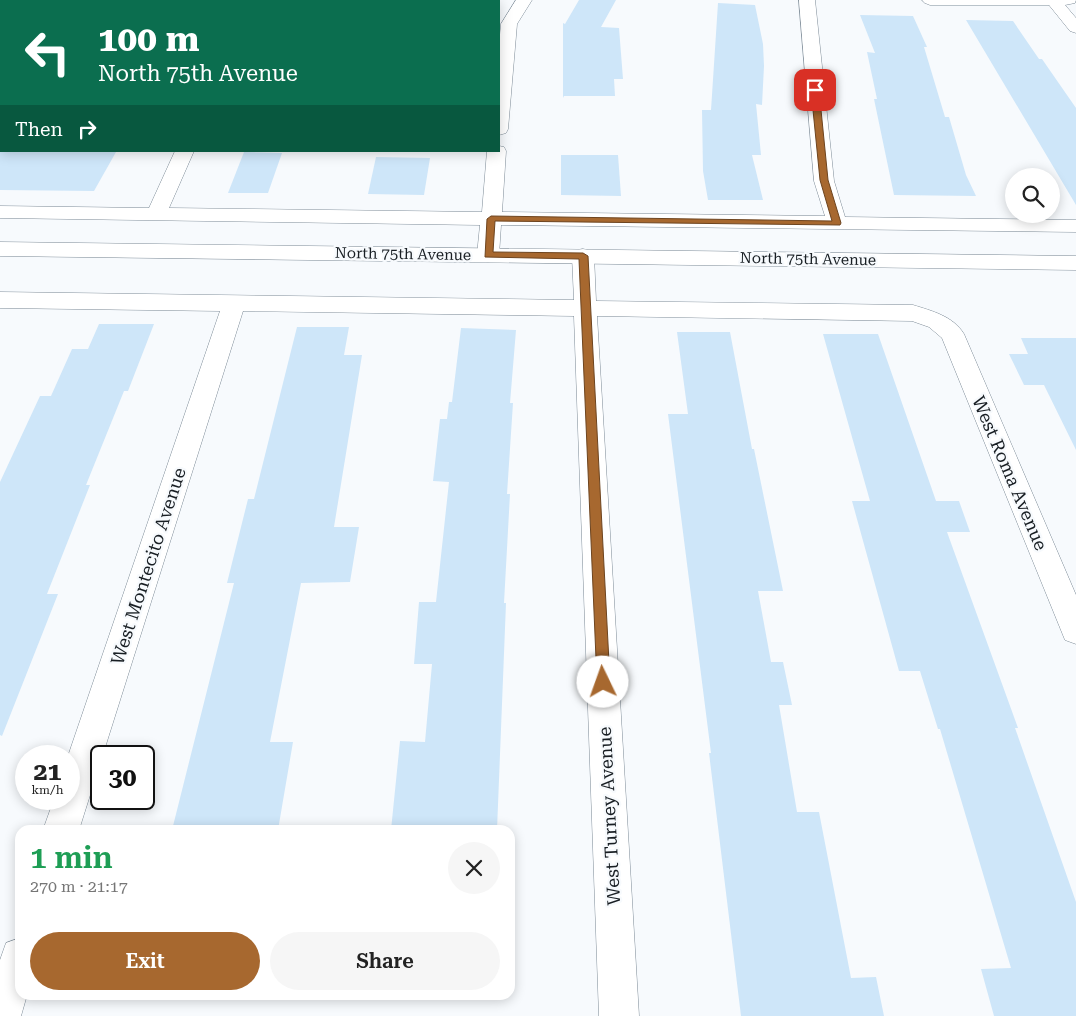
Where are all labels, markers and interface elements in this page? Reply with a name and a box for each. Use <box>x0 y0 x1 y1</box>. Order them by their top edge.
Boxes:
text: 100 m <box>98 19 199 60</box>
icon: left <box>15 20 80 85</box>
text: North 75th Avenue <box>98 61 298 86</box>
pin <box>794 69 836 111</box>
icon: arrive <box>801 76 829 104</box>
icon: right <box>73 115 101 143</box>
text: Then <box>15 118 63 141</box>
map controls <box>1005 168 1060 223</box>
button: search <box>1005 168 1060 223</box>
street label: North 75th Avenue <box>335 244 471 264</box>
street label: North 75th Avenue <box>740 249 876 269</box>
street label: West Roma Avenue <box>968 393 1052 554</box>
street label: West Montecito Avenue <box>106 465 190 667</box>
position arrow <box>576 655 628 707</box>
street label: West Turney Avenue <box>594 726 624 906</box>
speed limit sign: 30 <box>90 745 155 810</box>
text: 21 <box>33 757 62 786</box>
text: km/h <box>31 783 64 797</box>
text: 1 min <box>30 840 113 875</box>
button: close <box>448 842 500 894</box>
text: 270 m · 21:17 <box>30 877 128 896</box>
button: Exit <box>30 932 260 990</box>
button: Share <box>270 932 500 990</box>

